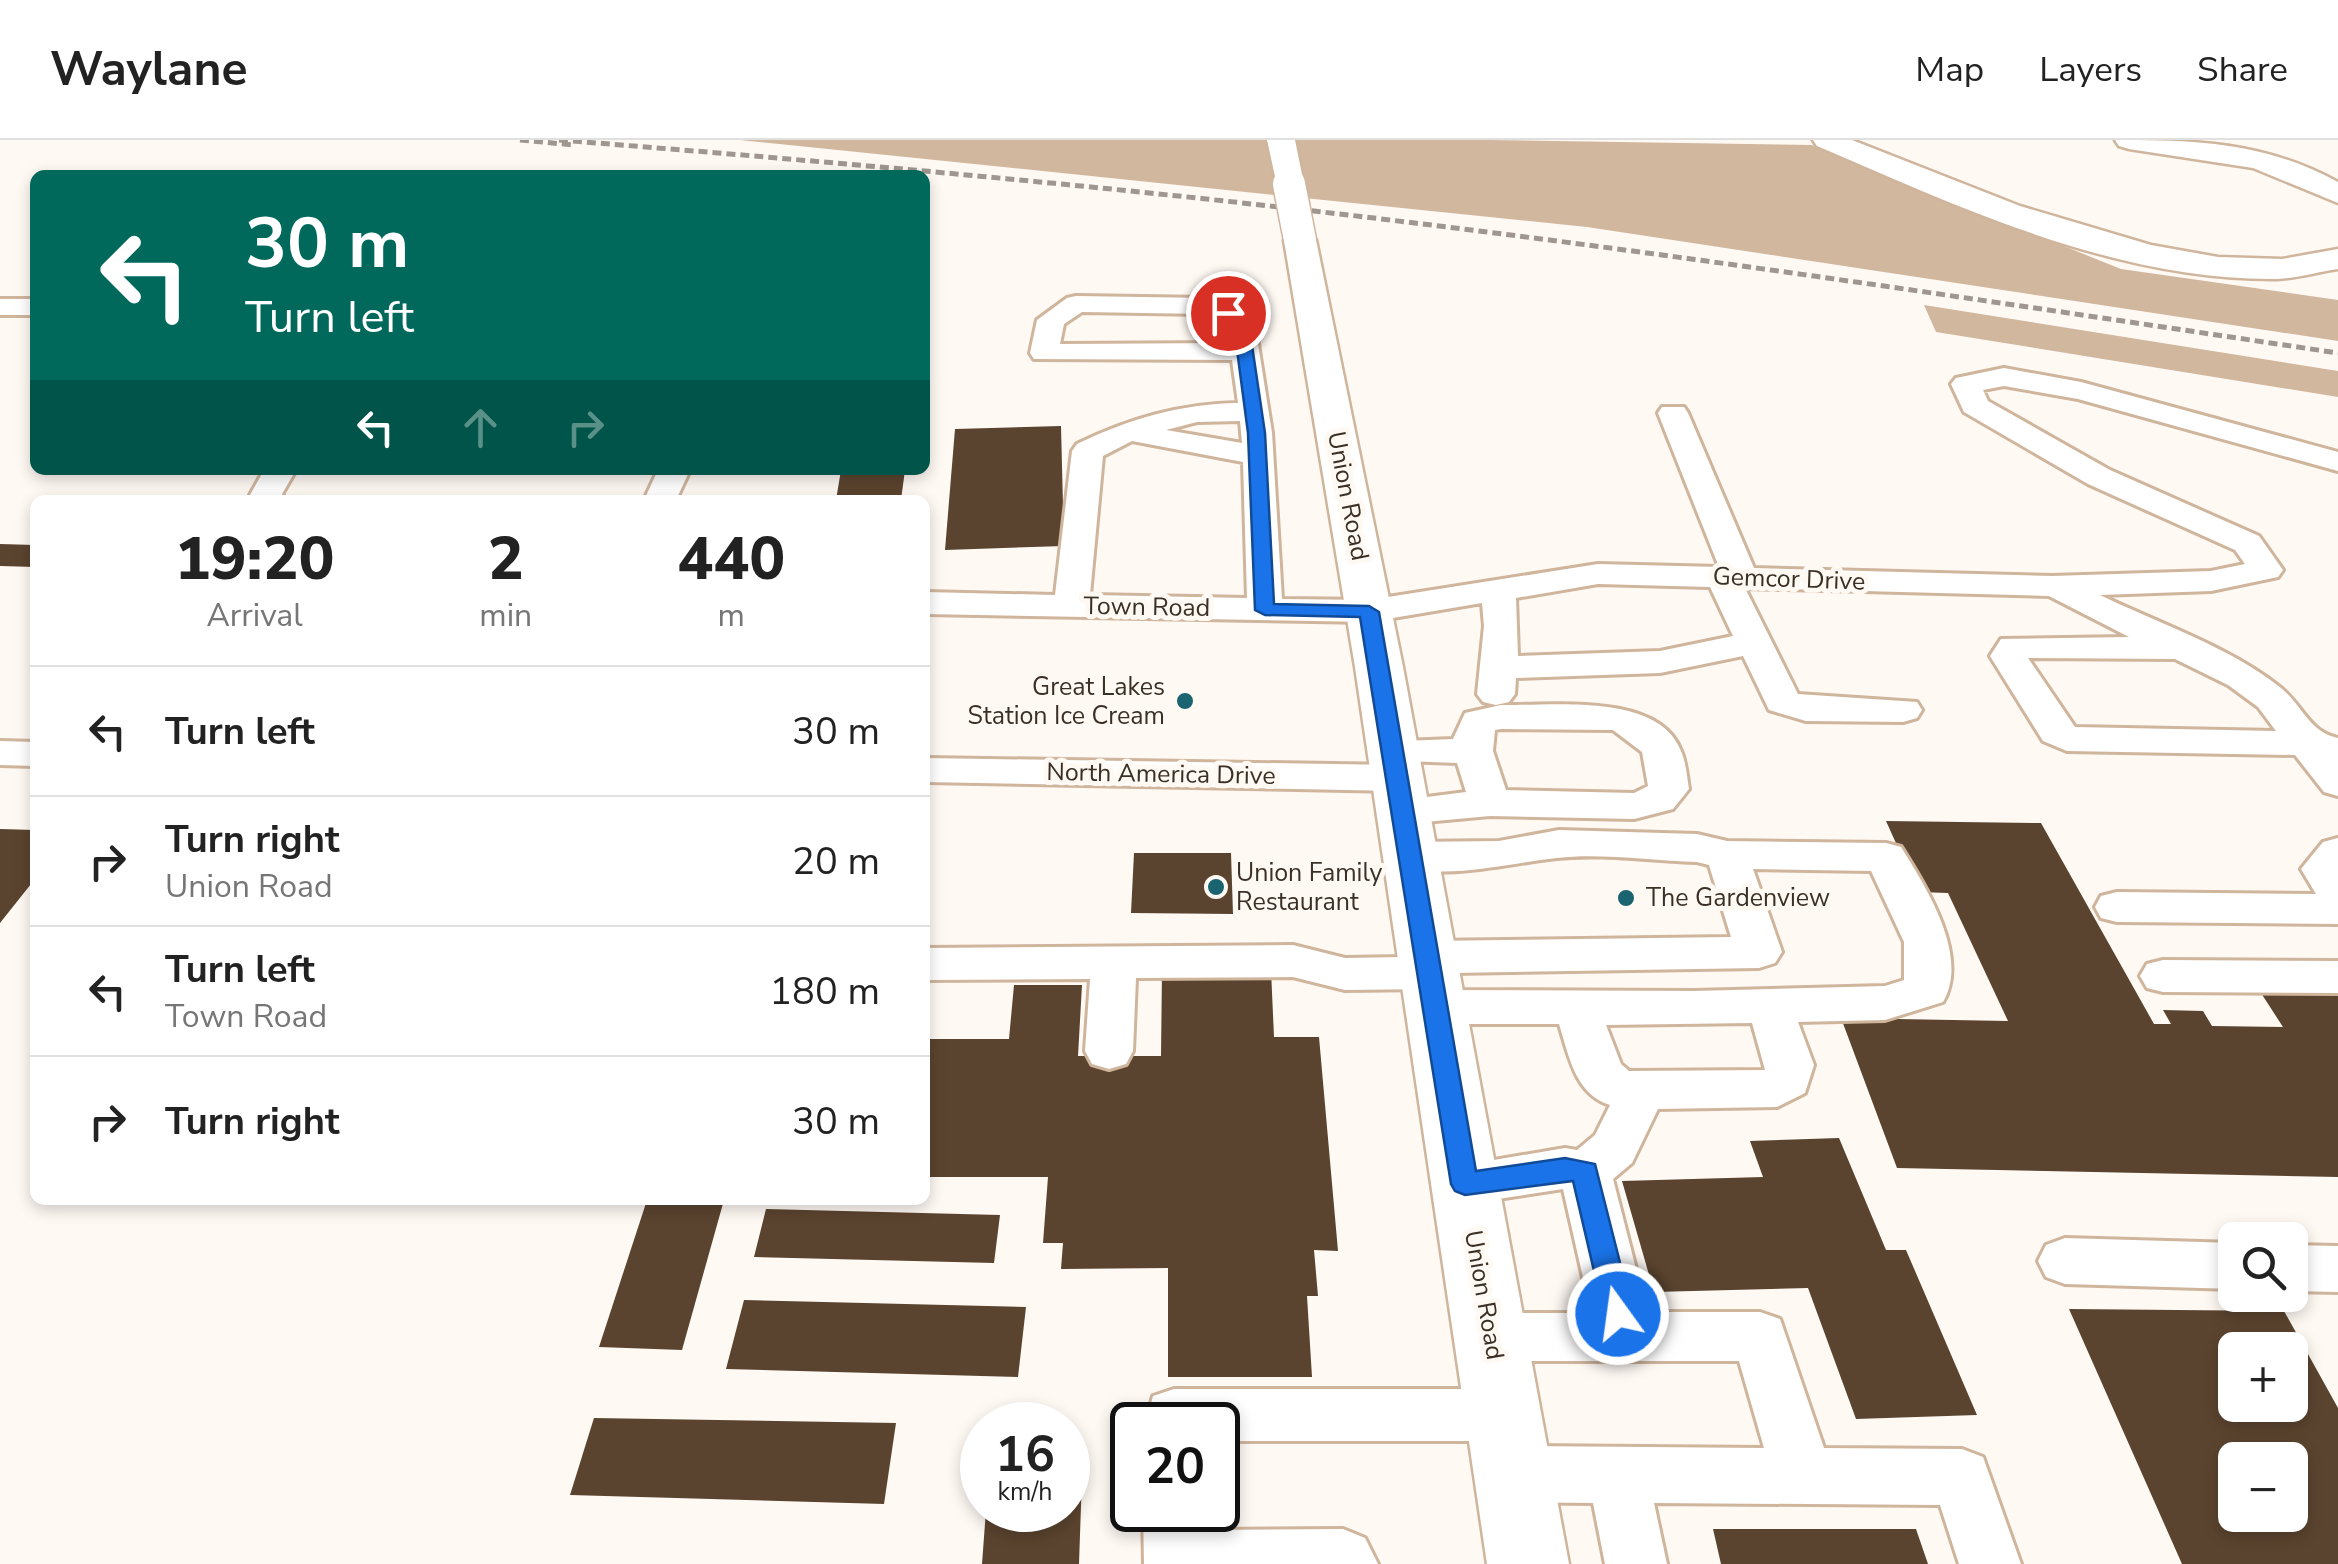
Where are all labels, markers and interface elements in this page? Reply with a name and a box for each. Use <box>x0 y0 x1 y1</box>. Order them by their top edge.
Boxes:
text: Waylane <box>50 36 247 102</box>
text: Map <box>1915 46 1984 93</box>
text: Layers <box>2039 46 2142 93</box>
text: Share <box>2197 46 2288 93</box>
text: 30 m <box>245 196 409 292</box>
icon: left <box>80 210 210 340</box>
pin <box>1186 271 1271 356</box>
icon: arrive <box>1201 286 1256 341</box>
text: Turn left <box>245 287 414 348</box>
icon: left <box>348 400 403 455</box>
icon: ahead <box>453 400 508 455</box>
icon: right <box>558 400 613 455</box>
street label: Union Road <box>1319 429 1377 563</box>
text: 19:20 <box>175 518 334 600</box>
text: 2 <box>488 518 524 600</box>
text: 440 <box>677 518 785 600</box>
street label: Gemcor Drive <box>1712 559 1866 599</box>
street label: Town Road <box>1083 589 1211 625</box>
text: Arrival <box>207 594 303 637</box>
text: min <box>479 594 532 637</box>
text: m <box>717 594 745 637</box>
place label: Great Lakes Station Ice Cream <box>968 670 1165 733</box>
marker: Great Lakes Station Ice Cream <box>1174 690 1196 712</box>
icon: left <box>80 704 135 759</box>
text: Turn left <box>165 706 315 757</box>
text: 30 m <box>792 706 880 757</box>
street label: North America Drive <box>1046 755 1276 793</box>
text: Turn right <box>165 814 340 865</box>
icon: right <box>80 834 135 889</box>
text: 20 m <box>792 836 880 887</box>
place label: Union Family Restaurant <box>1236 856 1382 919</box>
text: Union Road <box>165 865 333 908</box>
marker: Union Family Restaurant <box>1205 876 1227 898</box>
place label: The Gardenview <box>1646 881 1830 915</box>
marker: The Gardenview <box>1615 887 1637 909</box>
text: Turn left <box>165 944 315 995</box>
icon: left <box>80 964 135 1019</box>
text: 180 m <box>769 966 880 1017</box>
text: Town Road <box>165 995 327 1038</box>
icon: right <box>80 1094 135 1149</box>
text: Turn right <box>165 1096 340 1147</box>
text: 30 m <box>792 1096 880 1147</box>
map controls <box>2218 1222 2308 1532</box>
button: search <box>2218 1222 2308 1312</box>
street label: Union Road <box>1456 1228 1512 1362</box>
position arrow <box>1566 1262 1670 1366</box>
button: + <box>2218 1332 2308 1422</box>
speed limit sign: 20 <box>1110 1402 1240 1532</box>
text: 16 <box>995 1420 1055 1489</box>
button: − <box>2218 1442 2308 1532</box>
text: km/h <box>997 1475 1053 1509</box>

